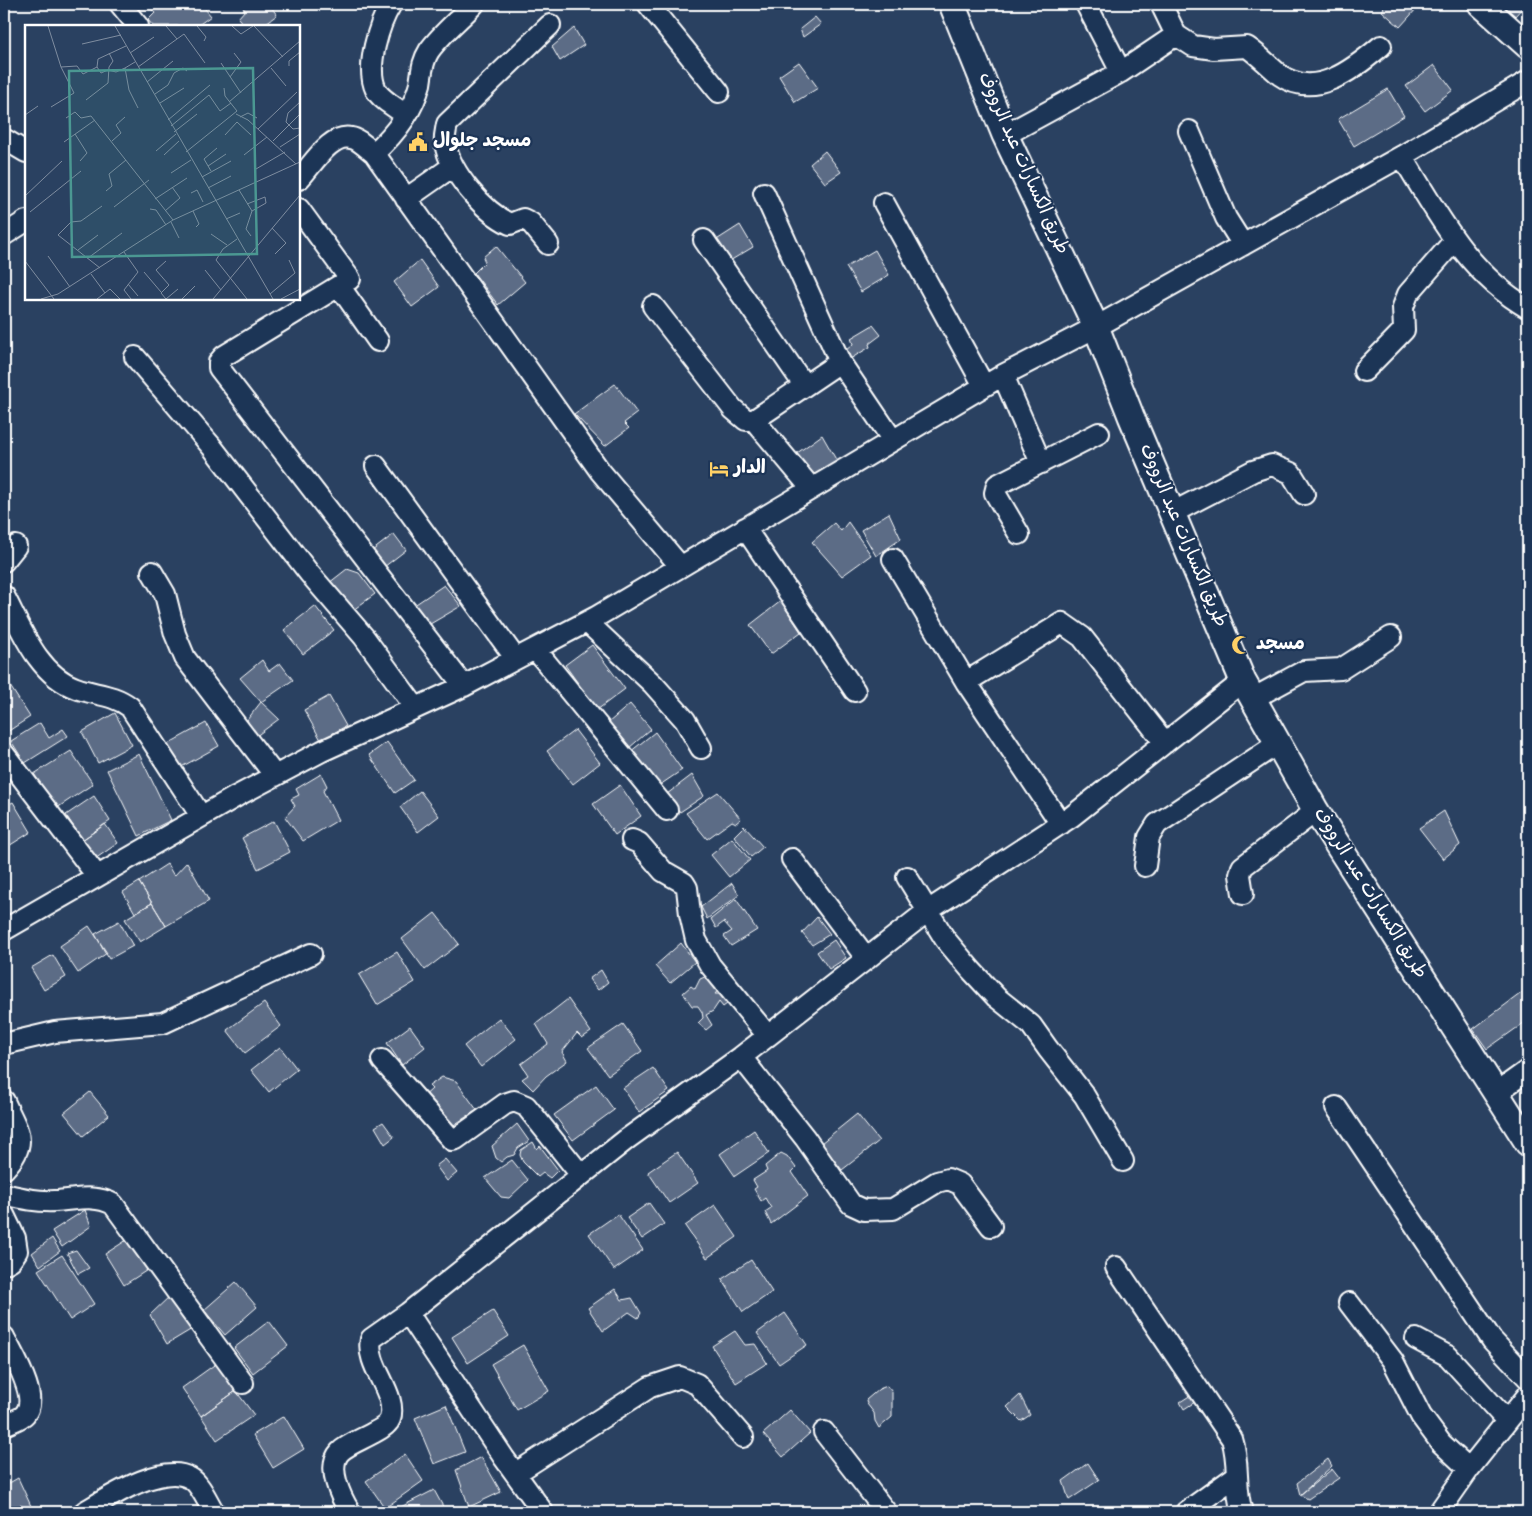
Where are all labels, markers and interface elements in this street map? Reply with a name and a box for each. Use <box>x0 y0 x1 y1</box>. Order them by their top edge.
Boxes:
inset map <box>25 25 300 300</box>
street label: طريق الكسارات عبد الرووف <box>970 69 1074 259</box>
place label: مسجد جلوال <box>433 129 531 156</box>
public building icon: مسجد جلوال <box>407 131 429 153</box>
street label: طريق الكسارات عبد الرووف <box>1131 440 1233 632</box>
place label: الدار <box>732 456 766 483</box>
hotel icon: الدار <box>708 458 730 480</box>
place label: مسجد <box>1256 632 1305 659</box>
mosque icon: مسجد <box>1230 634 1252 656</box>
street label: طريق الكسارات عبد الرووف <box>1305 803 1433 985</box>

